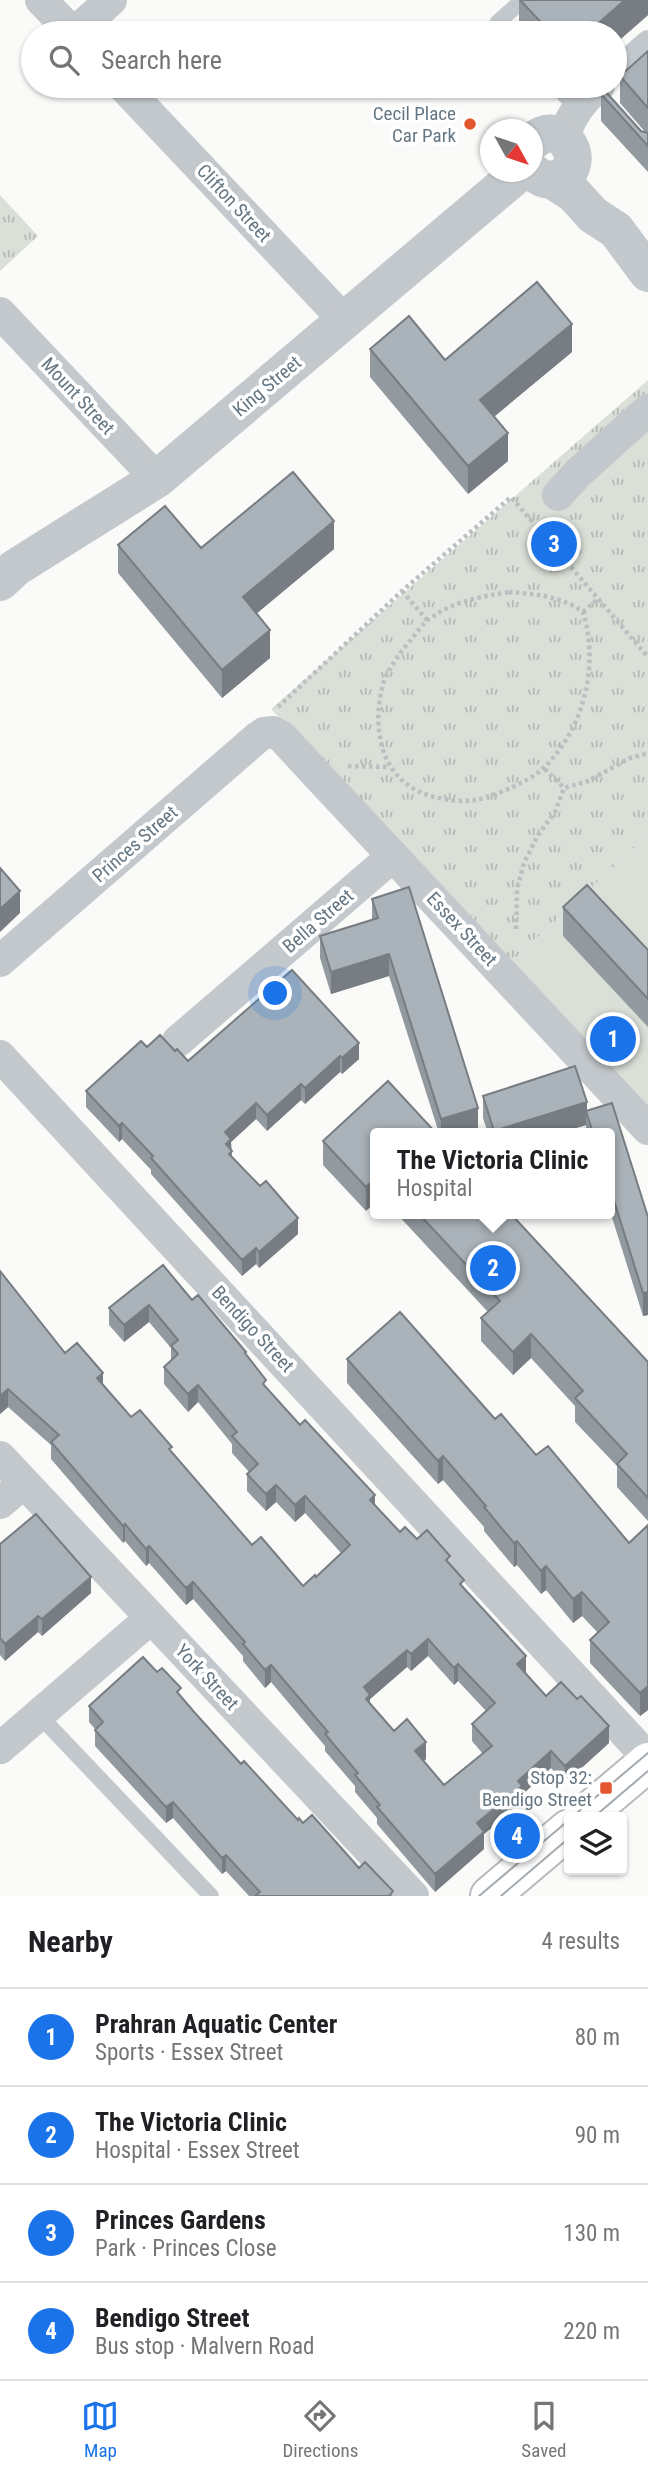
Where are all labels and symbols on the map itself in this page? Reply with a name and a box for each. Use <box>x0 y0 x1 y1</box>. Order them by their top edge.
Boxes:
place label: Cecil Place Car Park <box>373 102 456 147</box>
marker: Cecil Place Car Park <box>462 116 478 132</box>
north arrow <box>480 119 543 182</box>
street label: Clifton Street <box>192 159 276 247</box>
street label: King Street <box>228 351 306 421</box>
street label: Mount Street <box>37 353 119 439</box>
pin: 3 <box>531 518 577 570</box>
street label: Princes Street <box>88 801 182 887</box>
street label: Bella Street <box>278 884 358 958</box>
street label: Essex Street <box>422 887 502 971</box>
your location <box>258 976 292 1010</box>
pin: 1 <box>590 1013 636 1065</box>
pin: 2 <box>470 1242 516 1294</box>
street label: Bendigo Street <box>207 1281 299 1377</box>
street label: York Street <box>171 1639 243 1715</box>
place label: Stop 32: Bendigo Street <box>482 1766 592 1811</box>
marker: Stop 32: Bendigo Street <box>598 1780 614 1796</box>
pin: 4 <box>494 1810 540 1862</box>

